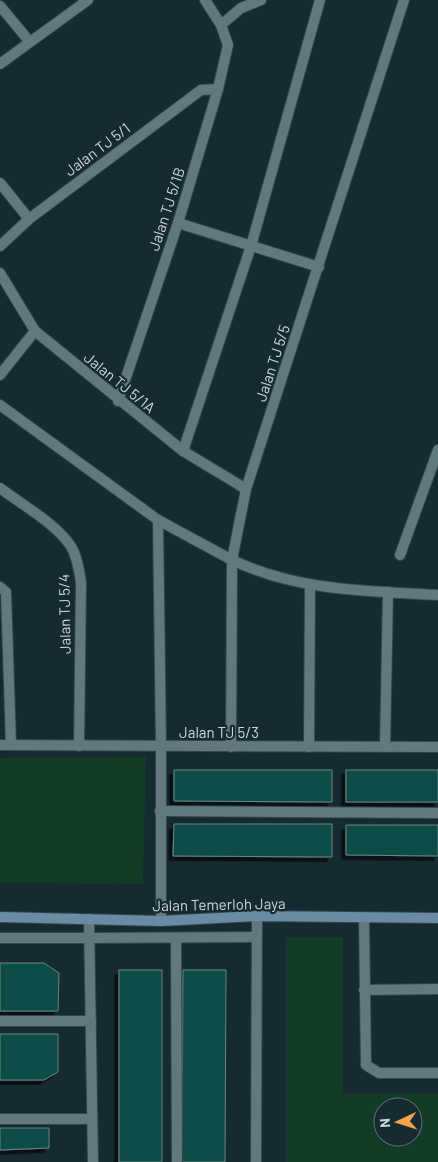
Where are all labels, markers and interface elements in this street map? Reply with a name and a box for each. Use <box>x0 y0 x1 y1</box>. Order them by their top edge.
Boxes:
street label: Jalan TJ 5/1 <box>61 119 133 179</box>
street label: Jalan TJ 5/1B <box>144 165 188 253</box>
street label: Jalan TJ 5/5 <box>251 322 293 404</box>
street label: Jalan TJ 5/1A <box>81 348 159 416</box>
street label: Jalan TJ 5/4 <box>54 574 74 654</box>
street label: Jalan TJ 5/3 <box>179 723 259 741</box>
street label: Jalan Temerloh Jaya <box>152 894 286 914</box>
north arrow <box>373 1097 423 1147</box>
text: N <box>376 1118 393 1128</box>

